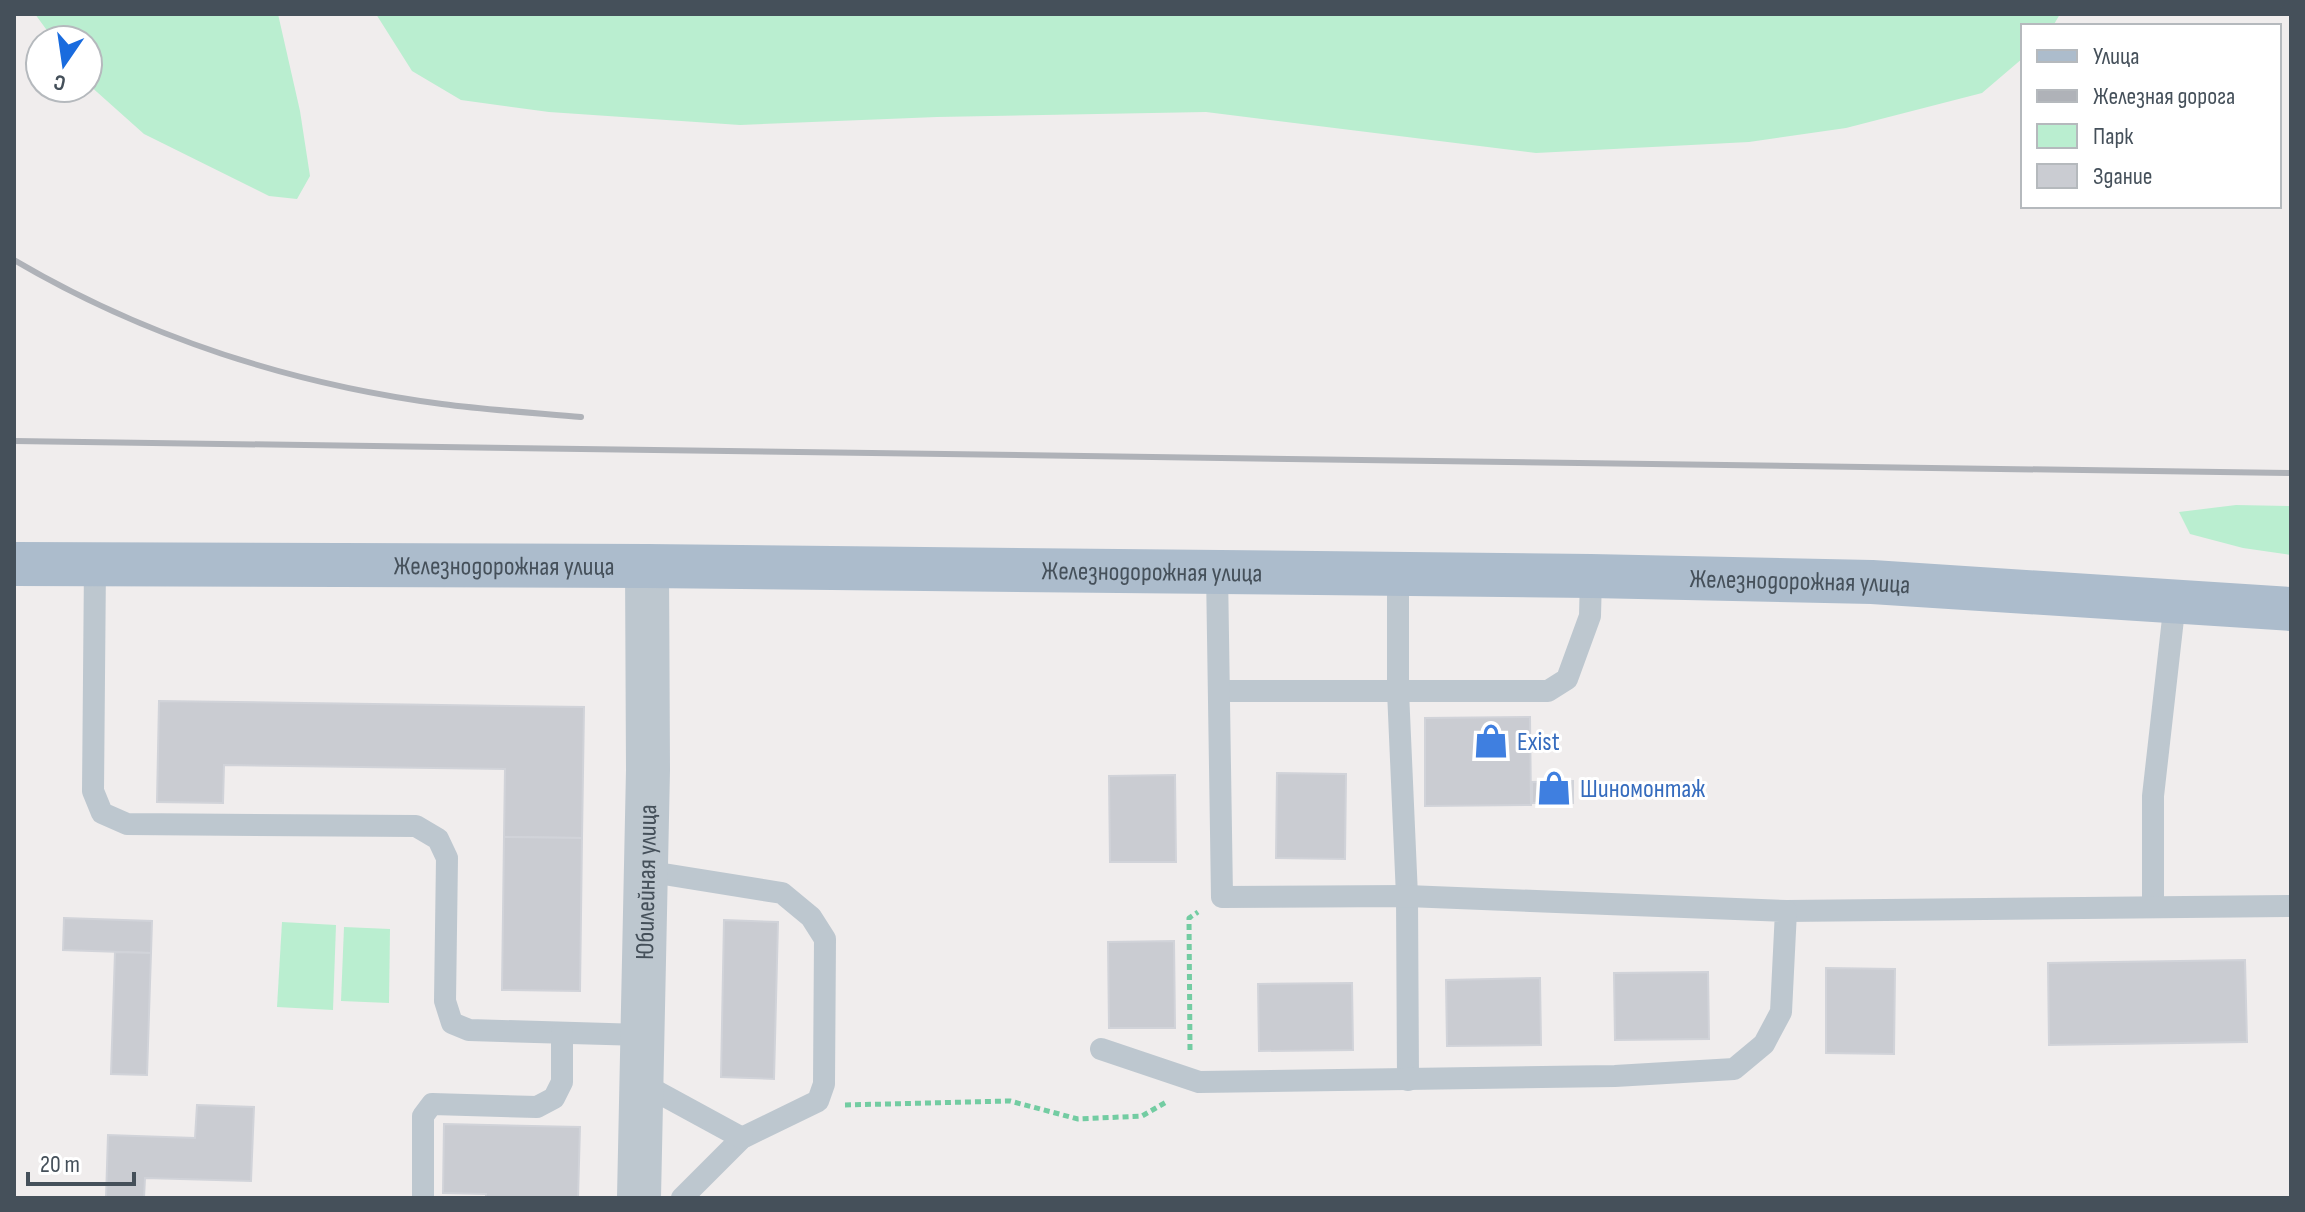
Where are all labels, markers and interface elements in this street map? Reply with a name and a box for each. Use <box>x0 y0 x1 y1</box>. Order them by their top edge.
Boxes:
north arrow <box>24 24 104 104</box>
legend <box>2021 24 2281 208</box>
text: Улица <box>2093 42 2139 71</box>
text: С <box>51 68 68 96</box>
text: Железная дорога <box>2093 82 2235 111</box>
text: Парк <box>2093 122 2134 151</box>
text: Здание <box>2093 162 2152 191</box>
street label: Железнодорожная улица <box>393 551 615 583</box>
street label: Железнодорожная улица <box>1041 556 1263 590</box>
street label: Железнодорожная улица <box>1689 564 1911 601</box>
shop icon: Exist <box>1472 722 1510 760</box>
place label: Exist <box>1517 727 1560 758</box>
shop icon: Шиномонтаж <box>1535 769 1573 807</box>
place label: Шиномонтаж <box>1580 774 1705 805</box>
street label: Юбилейная улица <box>630 804 664 960</box>
scale bar <box>28 1136 134 1186</box>
text: 20 m <box>40 1150 80 1179</box>

